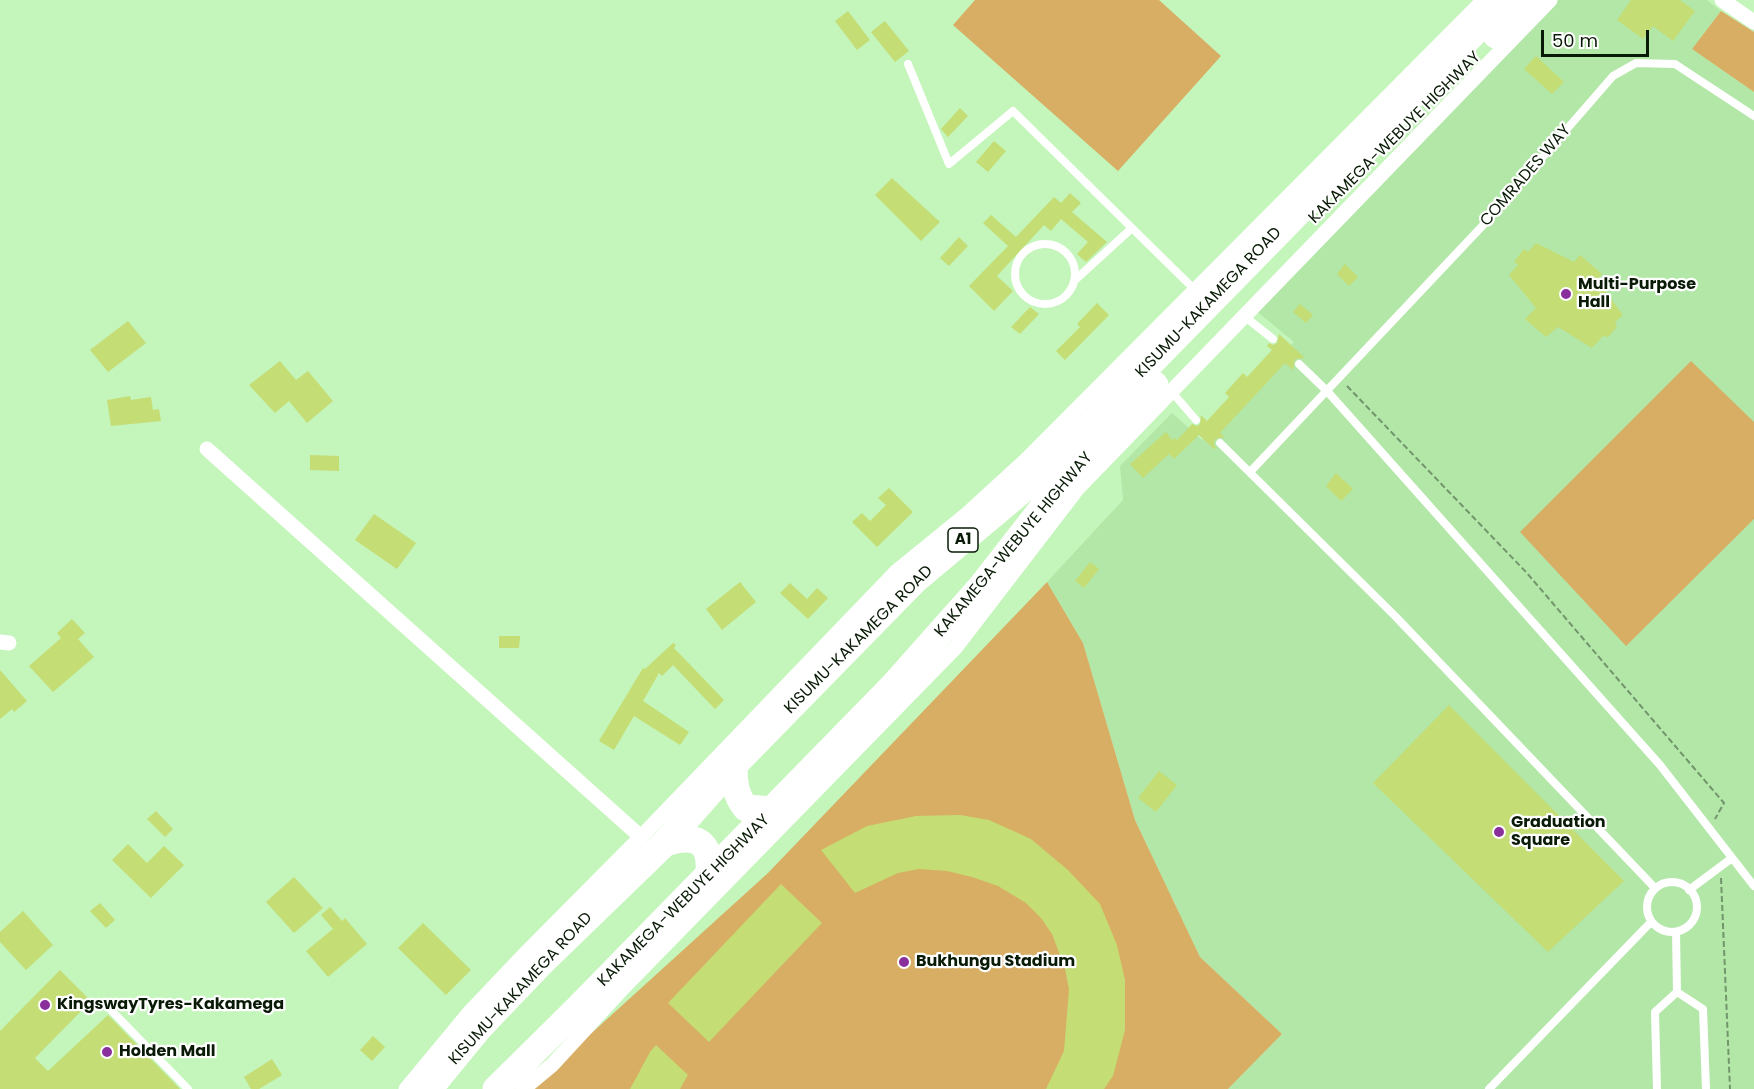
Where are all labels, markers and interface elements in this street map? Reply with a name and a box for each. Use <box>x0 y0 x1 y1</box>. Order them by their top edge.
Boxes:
scale bar <box>1544 18 1652 56</box>
text: 50 m <box>1552 28 1598 53</box>
street label: KAKAMEGA-WEBUYE HIGHWAY <box>1305 48 1485 228</box>
street label: COMRADES WAY <box>1477 121 1575 231</box>
street label: KISUMU-KAKAMEGA ROAD <box>1132 224 1286 382</box>
place label: Multi-Purpose Hall <box>1578 275 1696 313</box>
marker: Multi-Purpose Hall <box>1559 287 1573 301</box>
street label: KAKAMEGA-WEBUYE HIGHWAY <box>931 449 1097 641</box>
road number: A1 <box>948 528 978 552</box>
street label: KISUMU-KAKAMEGA ROAD <box>781 562 937 718</box>
street label: KAKAMEGA-WEBUYE HIGHWAY <box>594 811 774 991</box>
place label: Graduation Square <box>1511 813 1606 851</box>
marker: Graduation Square <box>1492 825 1506 839</box>
street label: KISUMU-KAKAMEGA ROAD <box>445 909 597 1069</box>
place label: Bukhungu Stadium <box>916 952 1075 972</box>
marker: Bukhungu Stadium <box>897 955 911 969</box>
place label: KingswayTyres-Kakamega <box>57 995 284 1015</box>
marker: KingswayTyres-Kakamega <box>38 998 52 1012</box>
place label: Holden Mall <box>119 1042 215 1062</box>
marker: Holden Mall <box>100 1045 114 1059</box>

